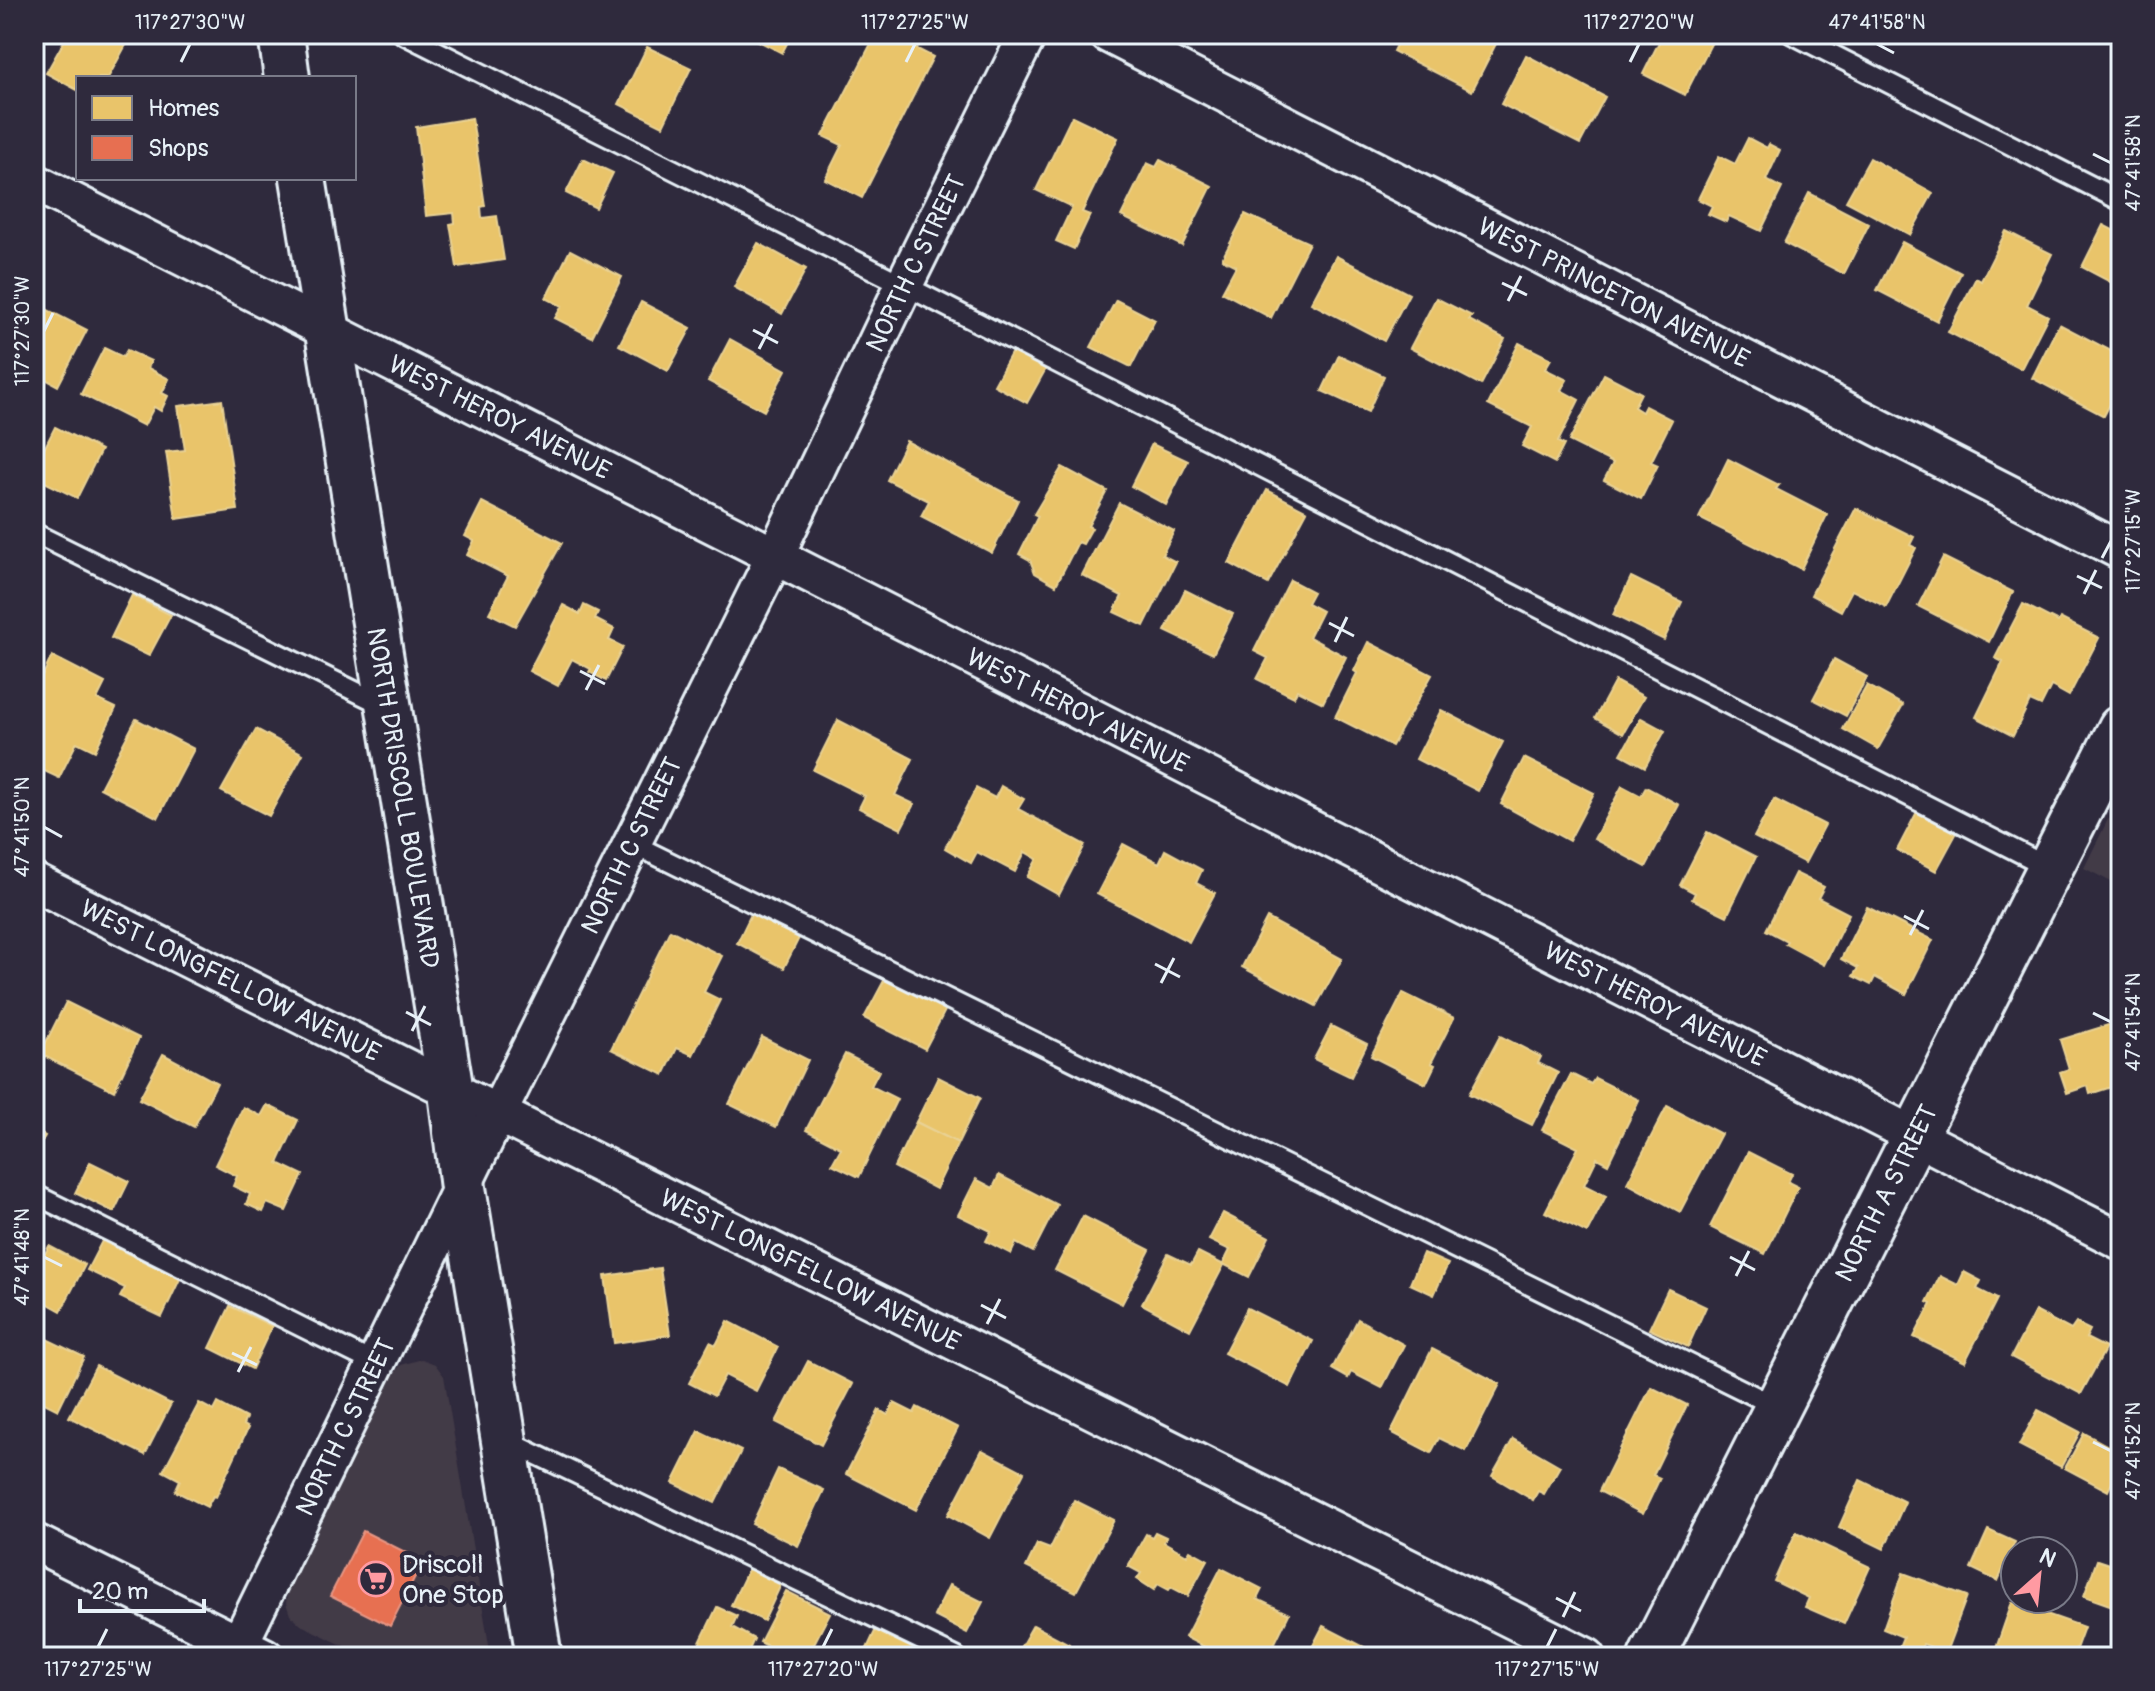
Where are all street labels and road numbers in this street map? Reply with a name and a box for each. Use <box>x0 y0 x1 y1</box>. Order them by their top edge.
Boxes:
street label: NORTH C STREET <box>859 169 973 357</box>
street label: WEST PRINCETON AVENUE <box>1472 211 1755 376</box>
street label: WEST HEROY AVENUE <box>383 349 616 488</box>
street label: NORTH DRISCOLL BOULEVARD <box>359 625 446 971</box>
street label: WEST HEROY AVENUE <box>961 641 1194 781</box>
street label: NORTH C STREET <box>575 752 689 940</box>
street label: WEST LONGFELLOW AVENUE <box>75 893 386 1069</box>
street label: WEST HEROY AVENUE <box>1539 935 1771 1075</box>
street label: NORTH A STREET <box>1828 1099 1945 1287</box>
street label: WEST LONGFELLOW AVENUE <box>655 1182 966 1359</box>
street label: NORTH C STREET <box>289 1333 403 1521</box>

